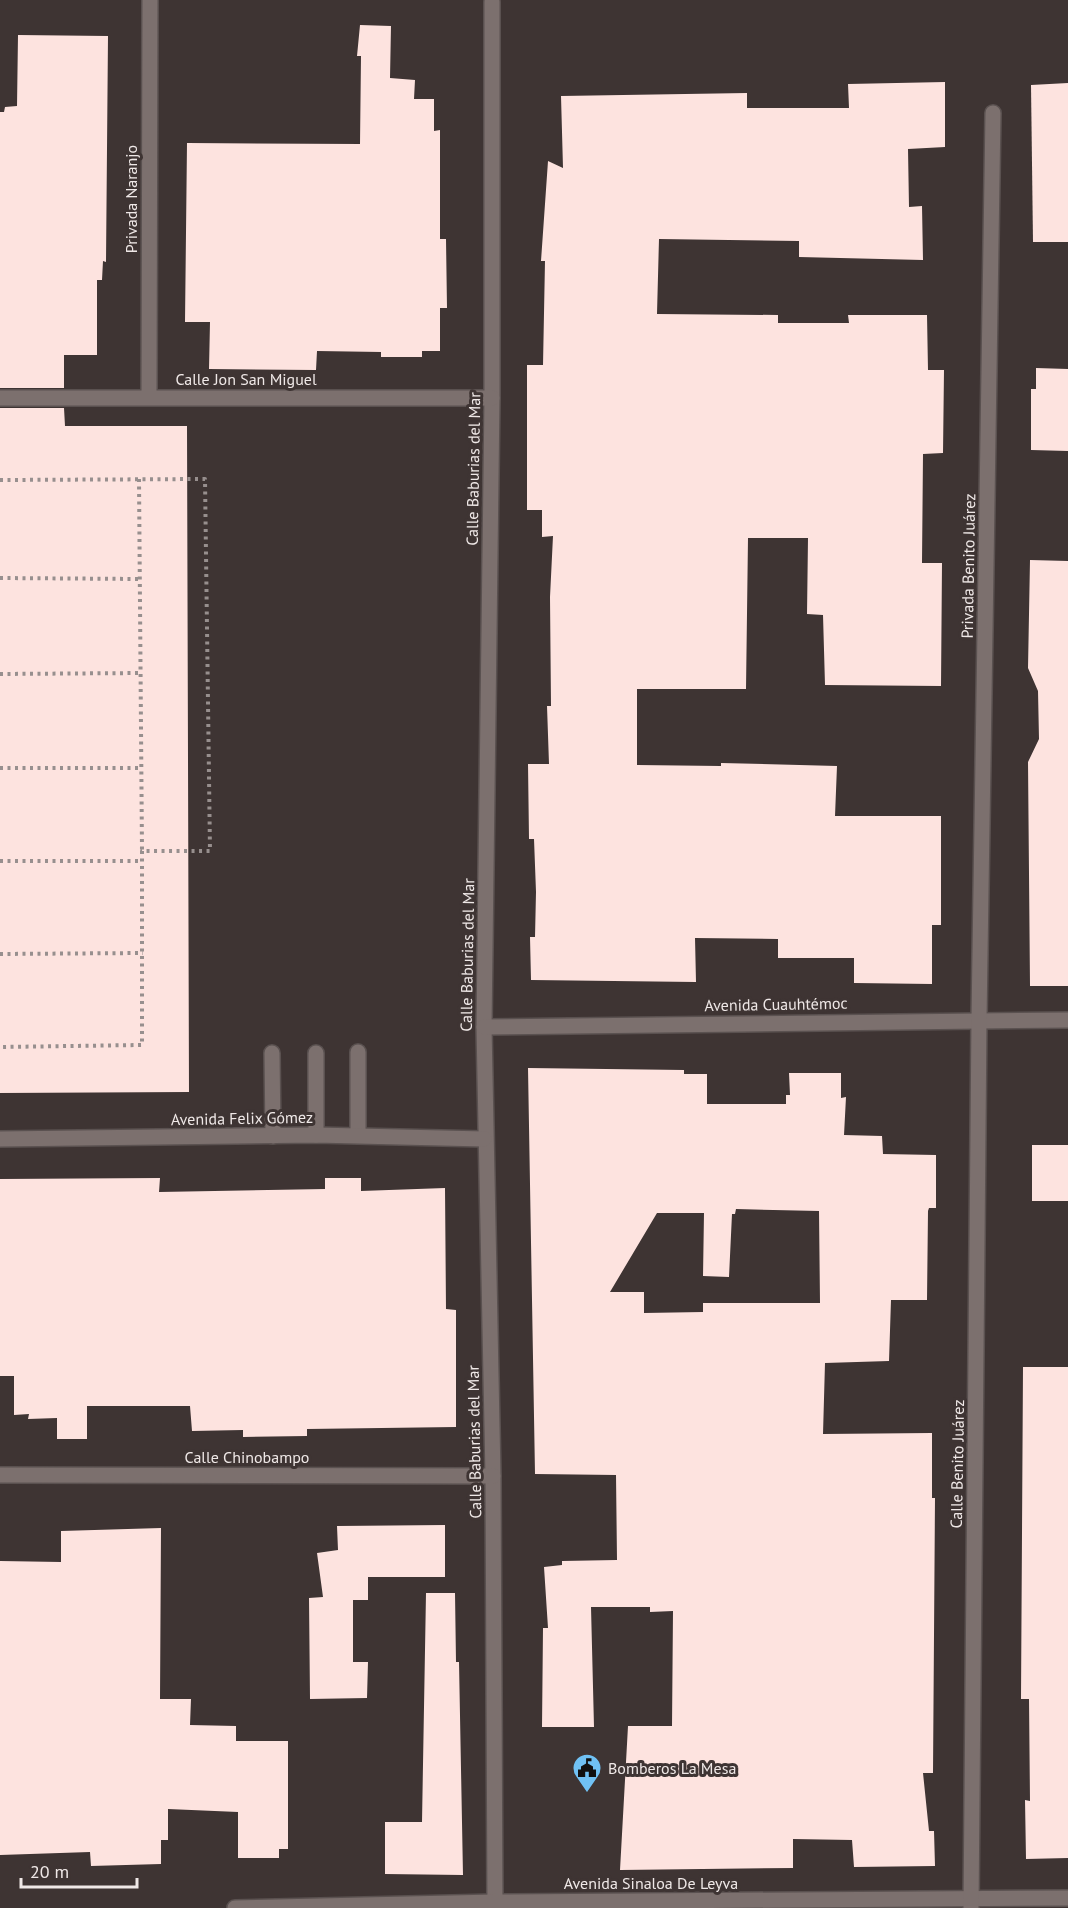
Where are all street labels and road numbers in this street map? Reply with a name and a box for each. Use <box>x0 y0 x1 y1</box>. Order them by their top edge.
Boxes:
street label: Privada Naranjo <box>121 145 141 253</box>
street label: Calle Jon San Miguel <box>175 369 317 389</box>
street label: Calle Baburias del Mar <box>462 392 484 546</box>
street label: Privada Benito Juárez <box>957 493 979 639</box>
street label: Calle Baburias del Mar <box>456 878 478 1032</box>
street label: Avenida Cuauhtémoc <box>704 993 848 1015</box>
street label: Avenida Felix Gómez <box>171 1107 313 1129</box>
street label: Calle Baburias del Mar <box>463 1365 485 1519</box>
street label: Calle Benito Juárez <box>946 1399 968 1529</box>
street label: Calle Chinobampo <box>185 1447 309 1467</box>
street label: Avenida Sinaloa De Leyva <box>564 1873 738 1893</box>

